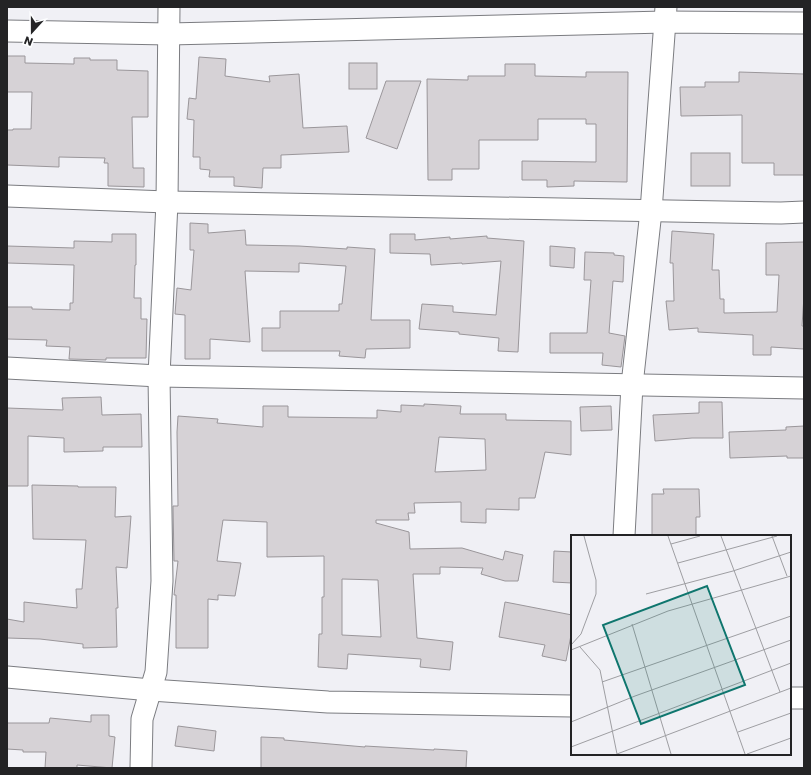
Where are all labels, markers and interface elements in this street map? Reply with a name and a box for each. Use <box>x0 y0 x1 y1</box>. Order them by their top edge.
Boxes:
north arrow <box>12 12 52 52</box>
text: N <box>22 32 35 50</box>
inset map <box>571 535 791 755</box>

